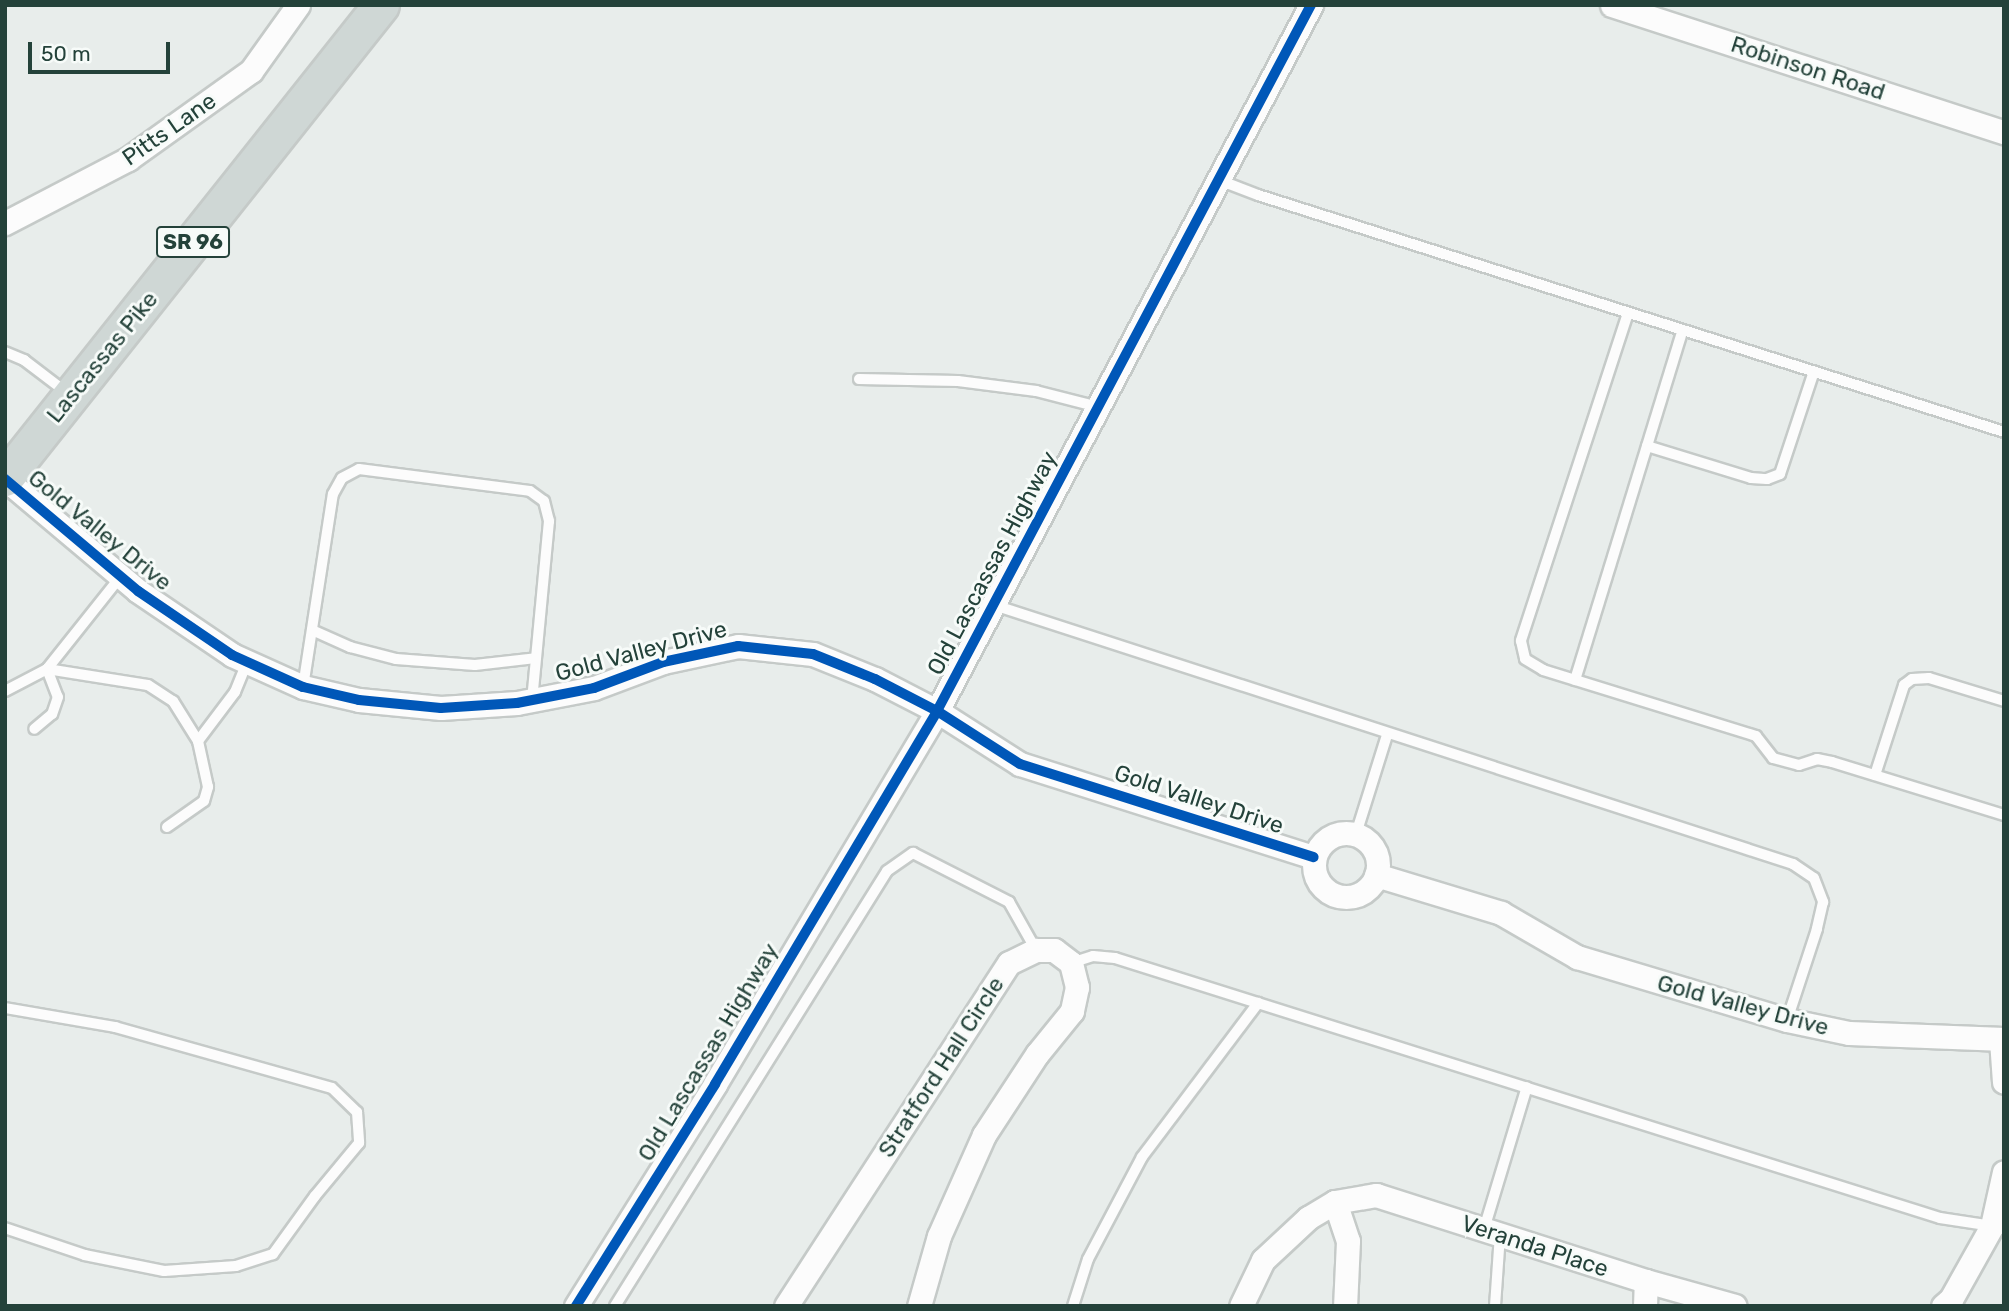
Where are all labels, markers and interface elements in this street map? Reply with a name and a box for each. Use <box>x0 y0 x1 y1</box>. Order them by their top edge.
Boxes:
scale bar <box>32 28 173 72</box>
street label: Robinson Road <box>1727 30 1889 106</box>
text: 50 m <box>41 41 91 66</box>
street label: Pitts Lane <box>117 87 221 171</box>
road number: SR 96 <box>154 224 232 260</box>
street label: Lascassas Pike <box>41 286 163 428</box>
street label: Old Lascassas Highway <box>921 446 1063 680</box>
street label: Gold Valley Drive <box>22 463 178 597</box>
street label: Gold Valley Drive <box>552 615 730 687</box>
street label: Gold Valley Drive <box>1110 758 1288 840</box>
street label: Old Lascassas Highway <box>632 938 784 1166</box>
street label: Gold Valley Drive <box>1654 969 1832 1041</box>
street label: Stratford Hall Circle <box>872 972 1010 1162</box>
street label: Veranda Place <box>1458 1209 1612 1283</box>

